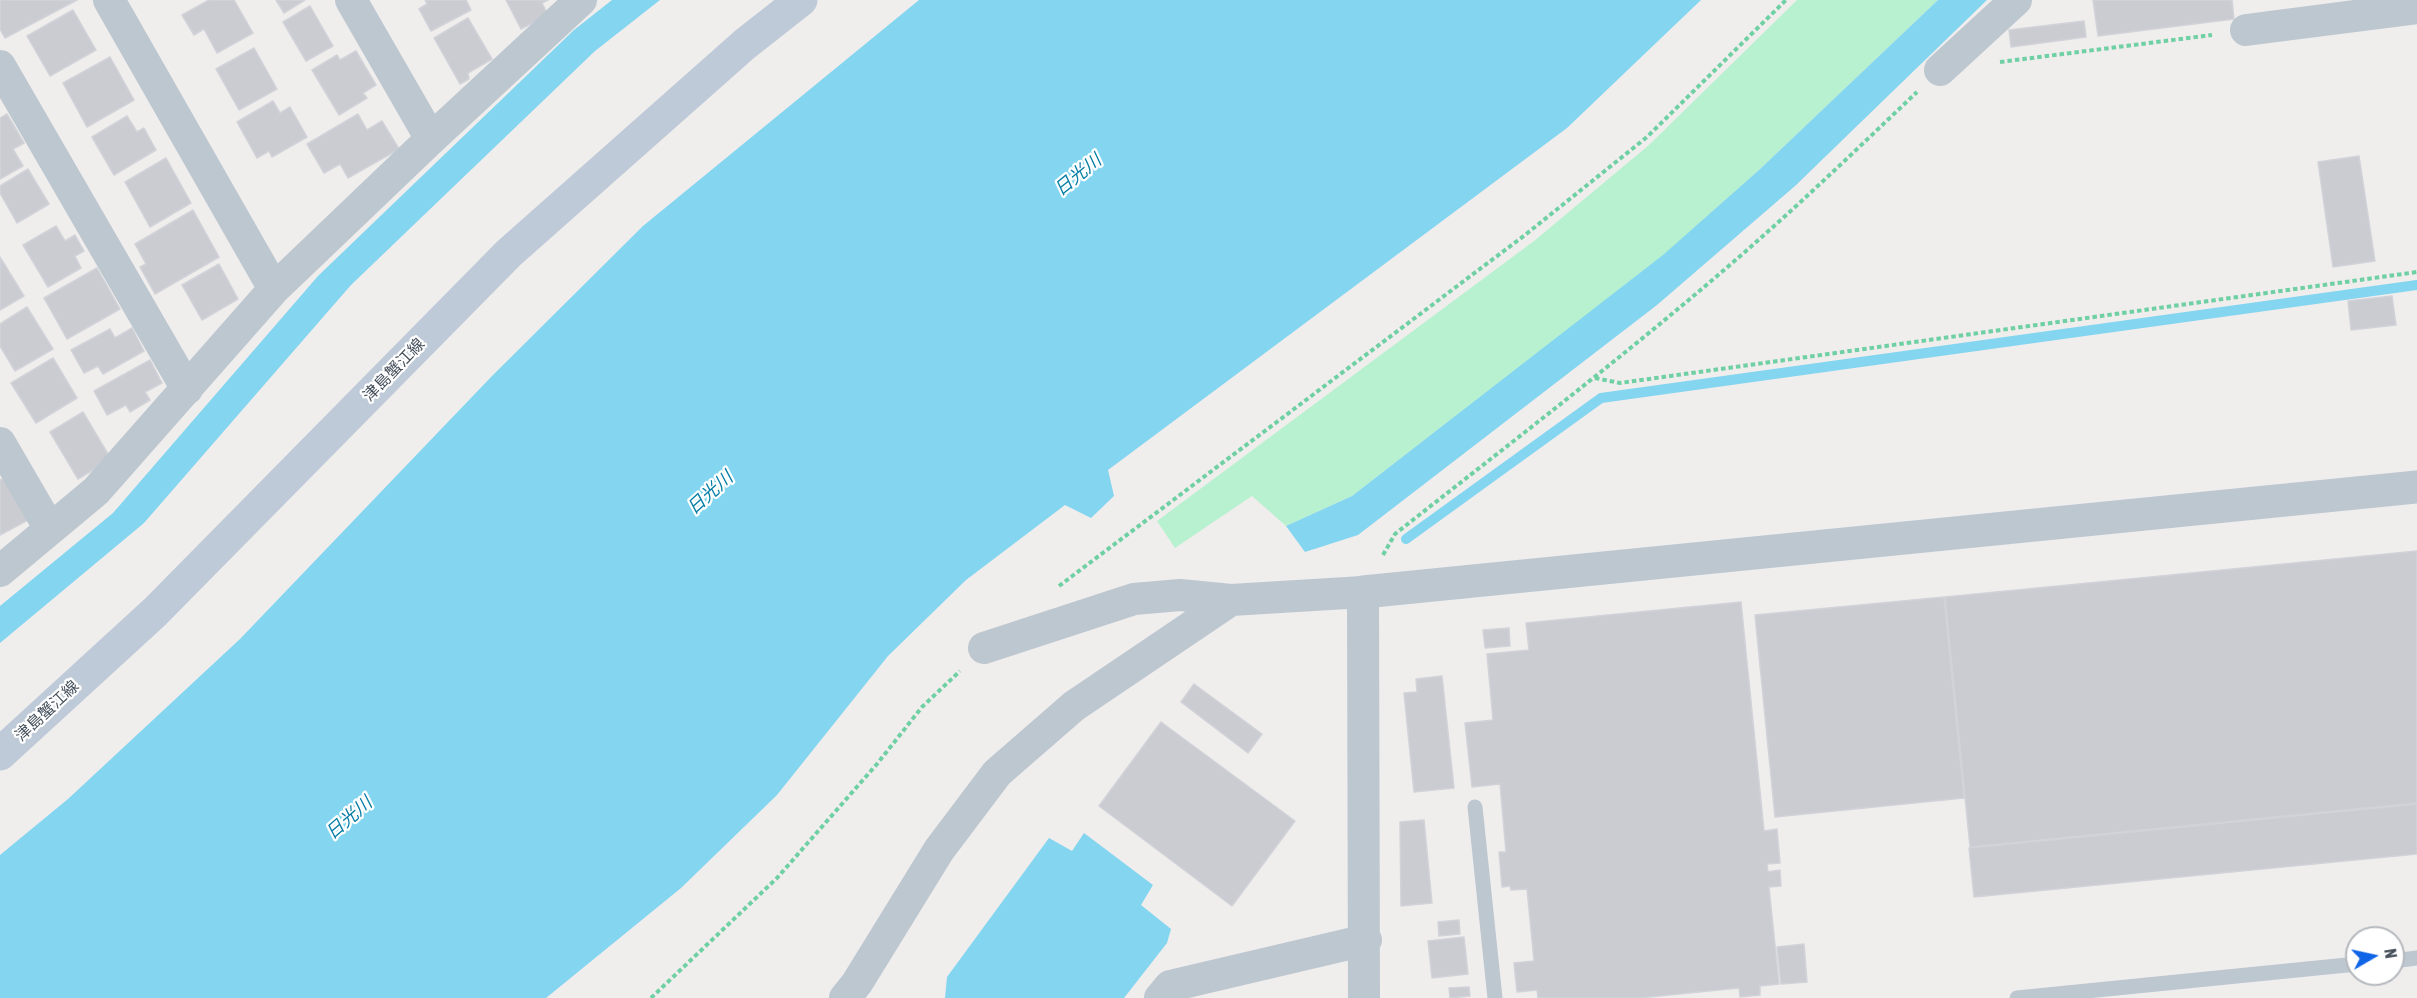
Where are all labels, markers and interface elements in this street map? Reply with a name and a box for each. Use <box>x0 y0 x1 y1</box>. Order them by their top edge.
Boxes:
water label: 日光川 <box>1050 150 1106 200</box>
street label: 津島蟹江線 <box>359 335 429 405</box>
water label: 日光川 <box>683 467 737 519</box>
street label: 津島蟹江線 <box>11 677 83 745</box>
water label: 日光川 <box>322 792 376 844</box>
north arrow <box>2345 926 2405 986</box>
text: N <box>2381 947 2400 960</box>

